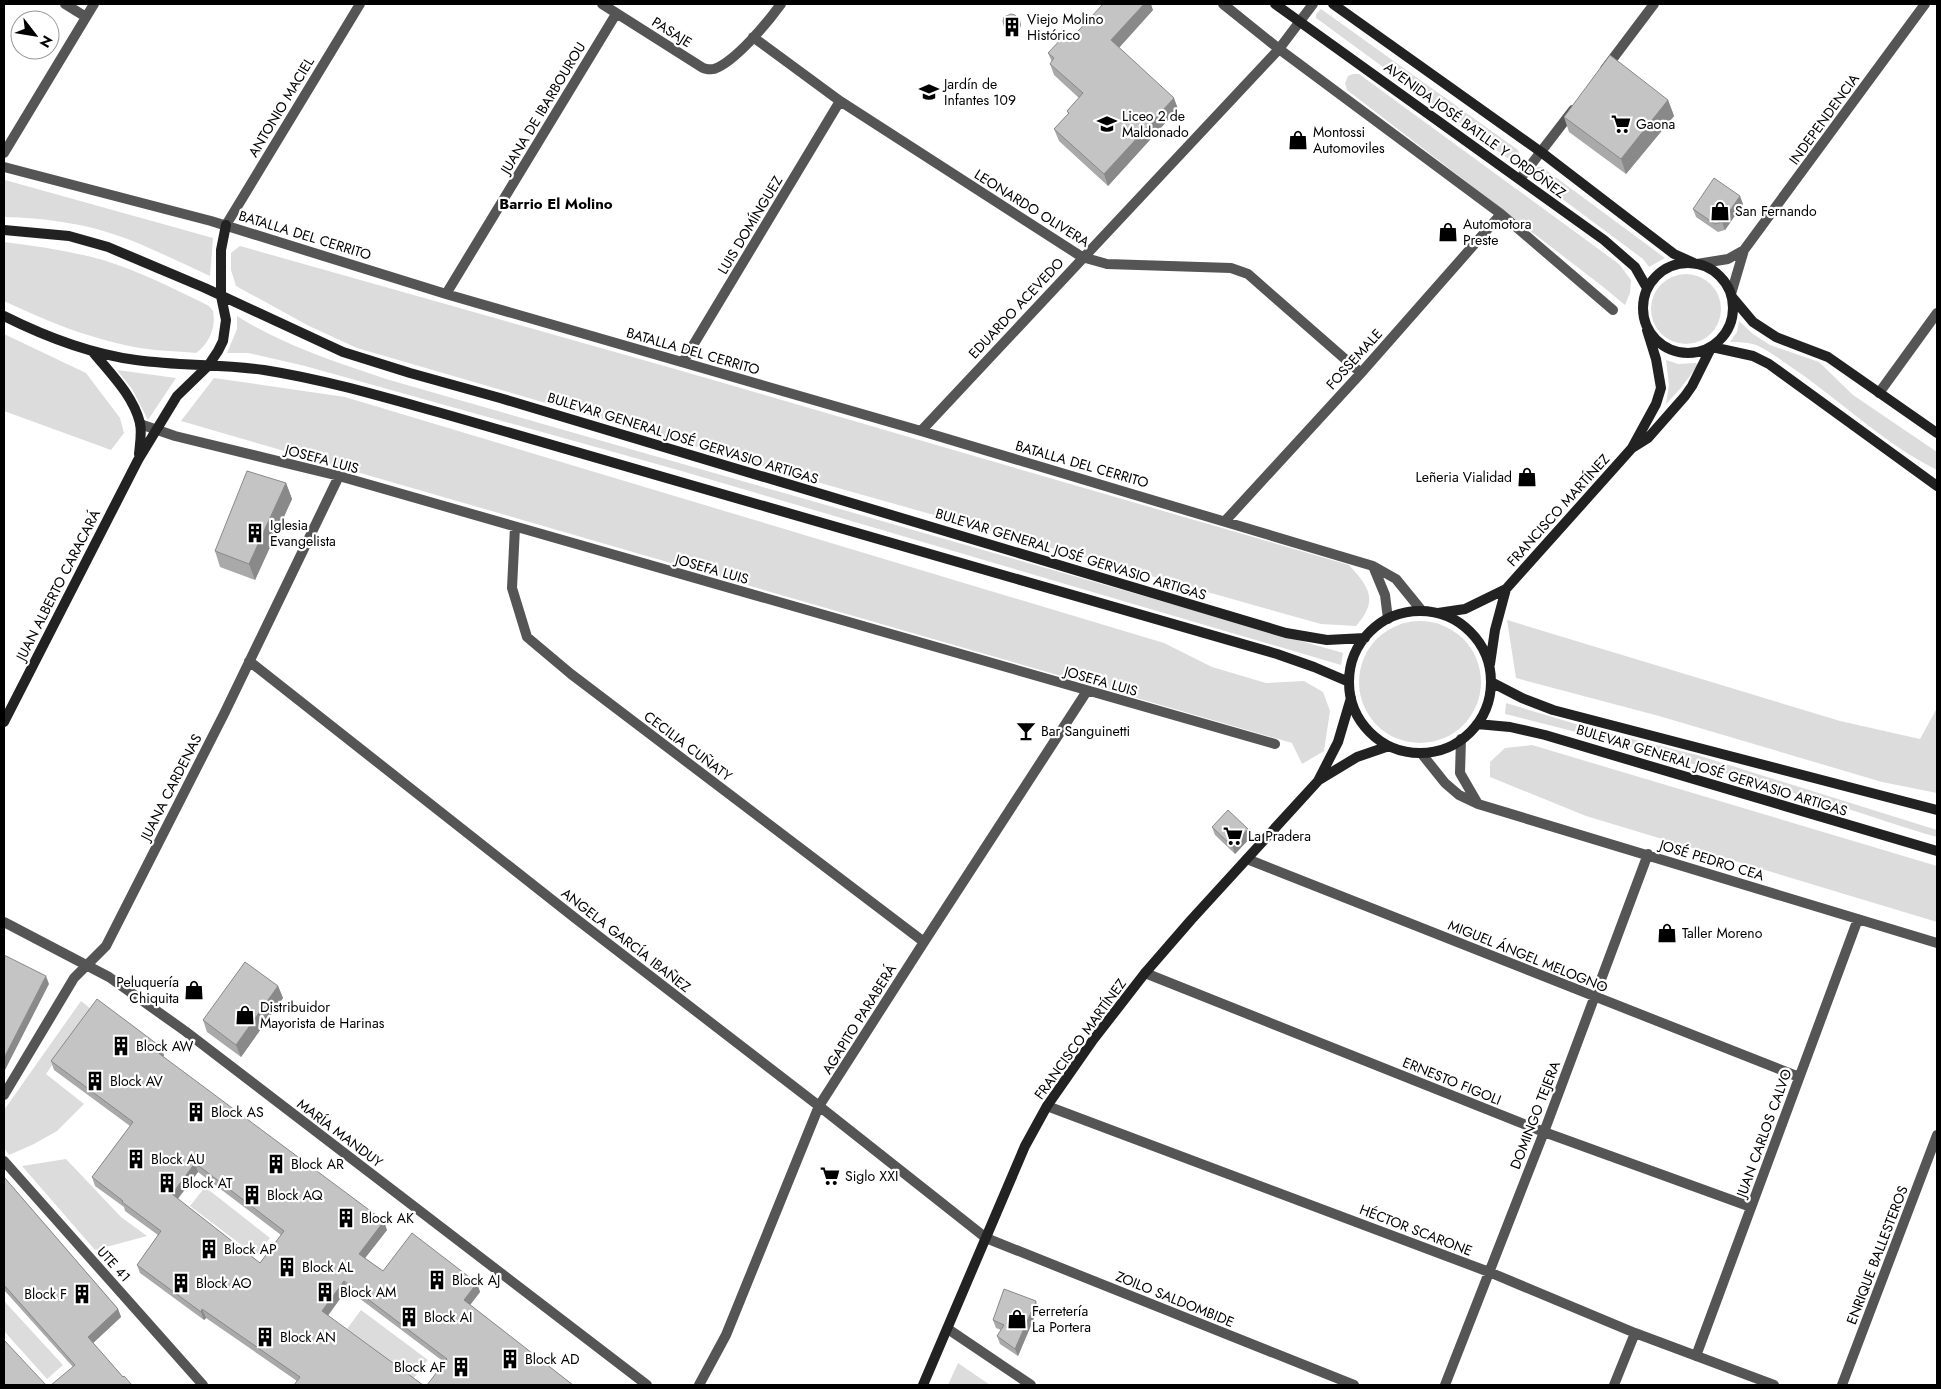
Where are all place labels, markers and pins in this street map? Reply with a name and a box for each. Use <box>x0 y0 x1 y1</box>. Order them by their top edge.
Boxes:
place label: Viejo Molino Histórico <box>1027 9 1104 45</box>
building icon: Viejo Molino Histórico <box>1001 16 1023 38</box>
place label: Jardín de Infantes 109 <box>942 74 1016 110</box>
school or university icon: Jardín de Infantes 109 <box>918 81 940 103</box>
place label: Liceo 2 de Maldonado <box>1122 106 1189 142</box>
school or university icon: Liceo 2 de Maldonado <box>1096 113 1118 135</box>
supermarket icon: Gaona <box>1610 113 1632 135</box>
place label: Gaona <box>1636 114 1675 134</box>
place label: Montossi Automoviles <box>1313 122 1385 158</box>
shop icon: Montossi Automoviles <box>1287 129 1309 151</box>
shop icon: San Fernando <box>1709 200 1731 222</box>
place label: San Fernando <box>1735 201 1817 221</box>
place label: Automotora Preste <box>1463 214 1531 250</box>
shop icon: Automotora Preste <box>1437 221 1459 243</box>
shop icon: Leñeria Vialidad <box>1516 466 1538 488</box>
place label: Leñeria Vialidad <box>1415 467 1512 487</box>
place label: Iglesia Evangelista <box>270 515 336 551</box>
building icon: Iglesia Evangelista <box>244 522 266 544</box>
bar icon: Bar Sanguinetti <box>1015 720 1037 742</box>
place label: Bar Sanguinetti <box>1041 721 1130 741</box>
supermarket icon: La Pradera <box>1222 825 1244 847</box>
place label: La Pradera <box>1248 826 1311 846</box>
shop icon: Taller Moreno <box>1656 922 1678 944</box>
place label: Taller Moreno <box>1682 923 1763 943</box>
place label: Peluquería Chiquita <box>116 972 179 1008</box>
shop icon: Peluquería Chiquita <box>183 979 205 1001</box>
place label: Distribuidor Mayorista de Harinas <box>260 997 385 1033</box>
shop icon: Distribuidor Mayorista de Harinas <box>234 1004 256 1026</box>
building icon: Block AW <box>110 1035 132 1057</box>
place label: Block AW <box>136 1036 194 1056</box>
building icon: Block AV <box>84 1070 106 1092</box>
place label: Block AV <box>110 1071 164 1091</box>
building icon: Block AS <box>185 1101 207 1123</box>
place label: Block AS <box>211 1102 264 1122</box>
building icon: Block AU <box>125 1148 147 1170</box>
place label: Block AU <box>151 1149 205 1169</box>
building icon: Block AR <box>265 1153 287 1175</box>
place label: Block AR <box>291 1154 344 1174</box>
supermarket icon: Siglo XXI <box>819 1165 841 1187</box>
place label: Siglo XXI <box>845 1166 898 1186</box>
building icon: Block AT <box>156 1172 178 1194</box>
place label: Block AT <box>182 1173 233 1193</box>
building icon: Block AQ <box>241 1184 263 1206</box>
place label: Block AQ <box>267 1185 324 1205</box>
building icon: Block AK <box>335 1207 357 1229</box>
place label: Block AK <box>361 1208 414 1228</box>
building icon: Block AP <box>198 1238 220 1260</box>
place label: Block AP <box>224 1239 277 1259</box>
building icon: Block AL <box>276 1256 298 1278</box>
place label: Block AL <box>302 1257 354 1277</box>
building icon: Block AJ <box>426 1269 448 1291</box>
place label: Block AJ <box>452 1270 500 1290</box>
building icon: Block AO <box>170 1272 192 1294</box>
place label: Block AO <box>196 1273 252 1293</box>
building icon: Block AM <box>314 1281 336 1303</box>
place label: Block AM <box>340 1282 396 1302</box>
building icon: Block F <box>71 1283 93 1305</box>
place label: Block F <box>24 1284 67 1304</box>
place label: Ferretería La Portera <box>1032 1301 1091 1337</box>
building icon: Block AI <box>398 1306 420 1328</box>
place label: Block AI <box>424 1307 472 1327</box>
shop icon: Ferretería La Portera <box>1006 1308 1028 1330</box>
building icon: Block AN <box>254 1326 276 1348</box>
place label: Block AN <box>280 1327 336 1347</box>
building icon: Block AD <box>499 1348 521 1370</box>
place label: Block AD <box>525 1349 580 1369</box>
building icon: Block AF <box>450 1356 472 1378</box>
place label: Block AF <box>394 1357 446 1377</box>

